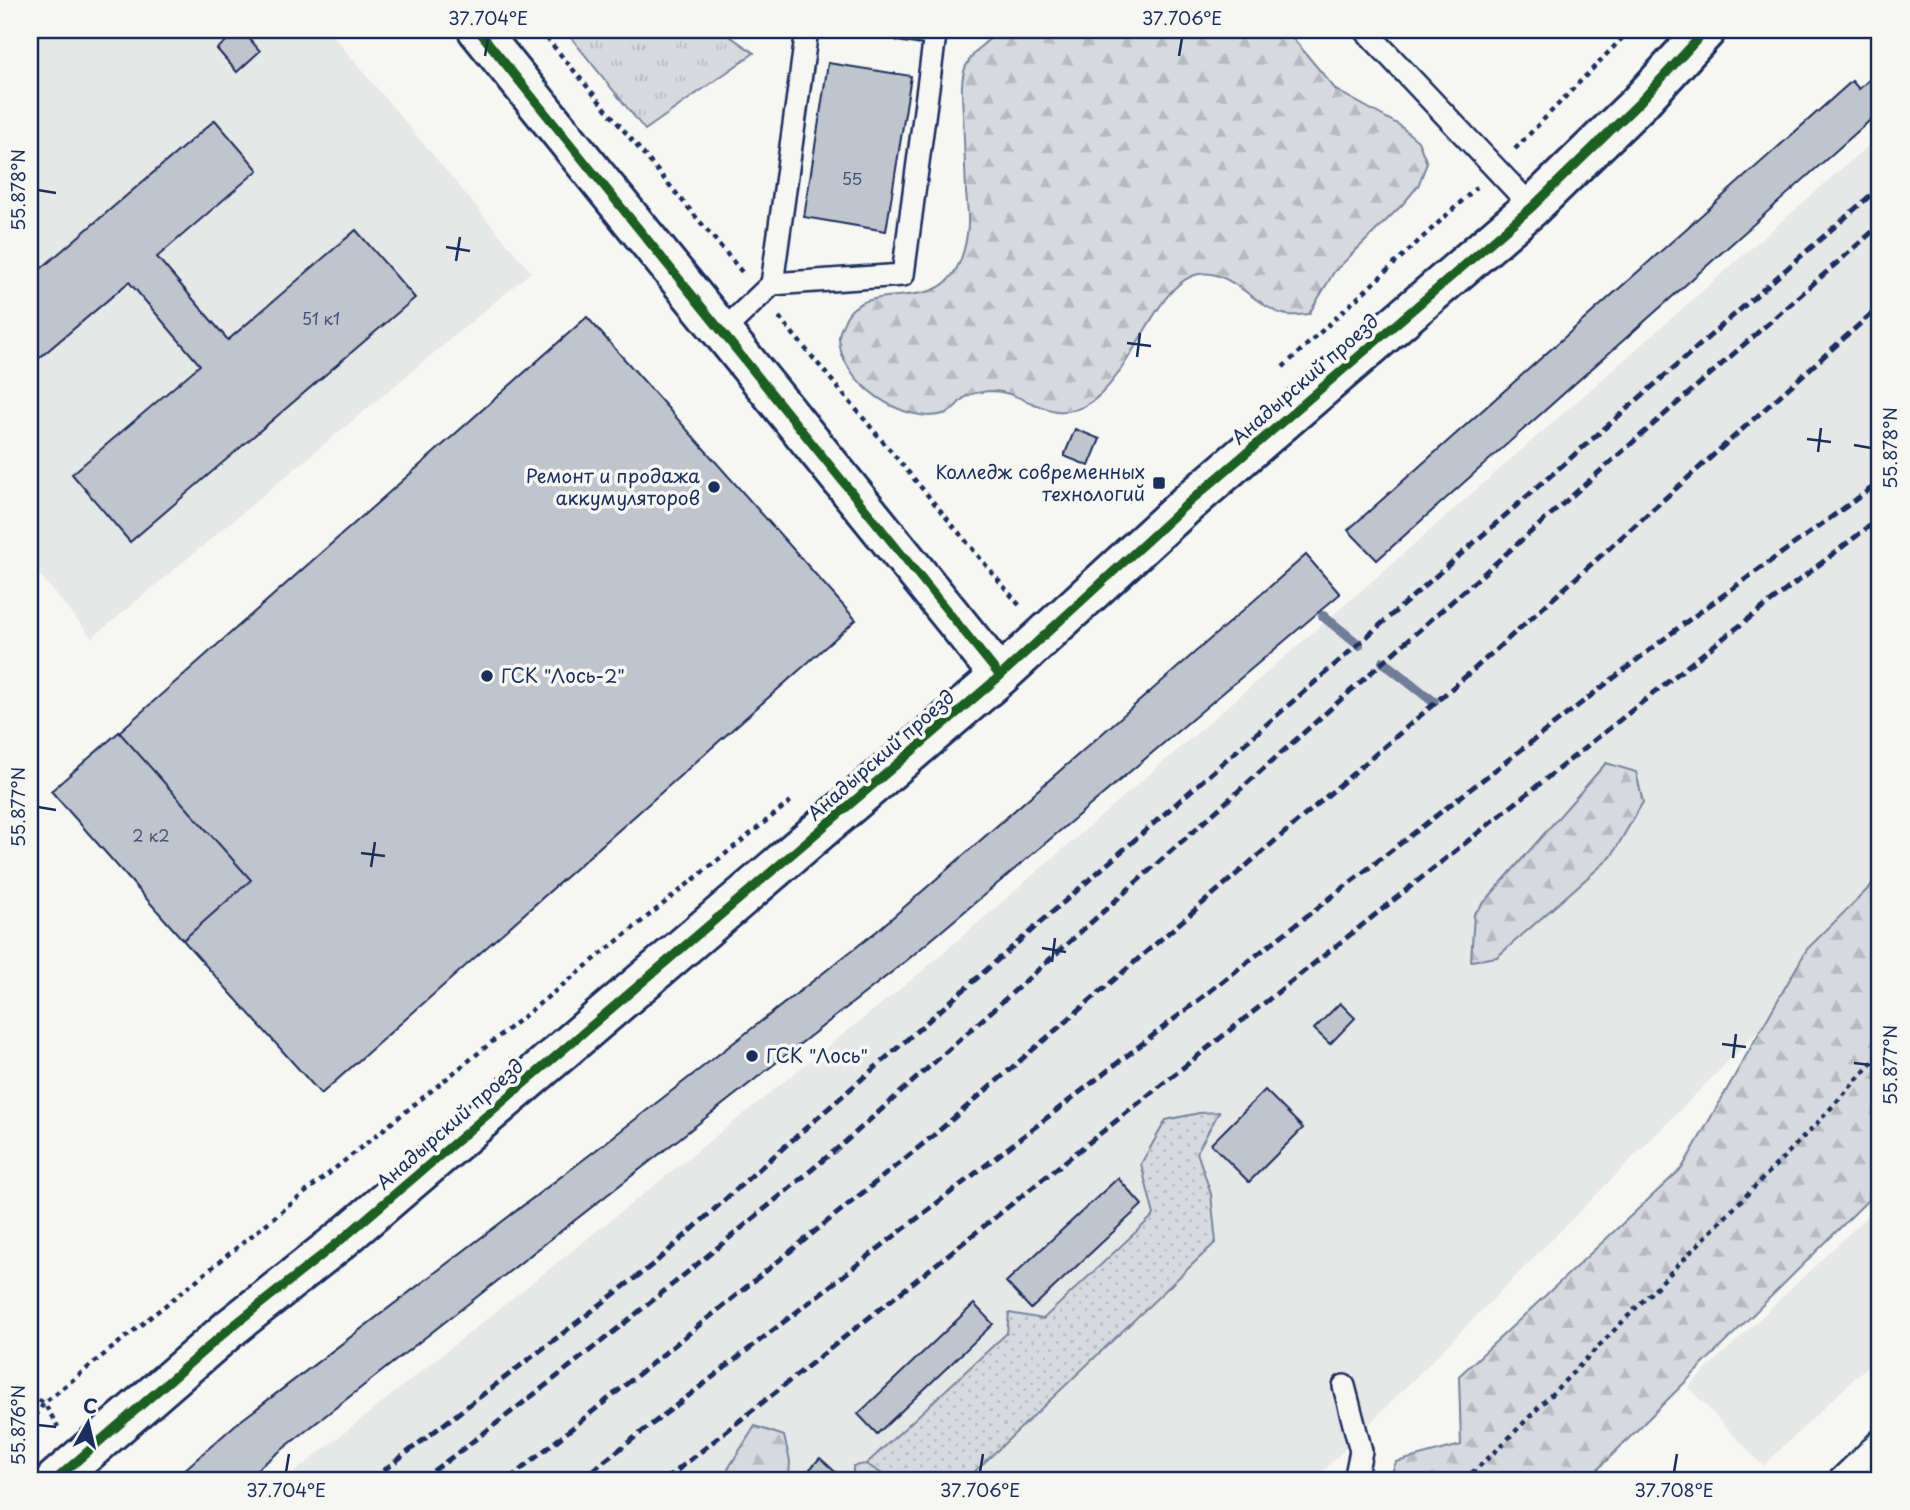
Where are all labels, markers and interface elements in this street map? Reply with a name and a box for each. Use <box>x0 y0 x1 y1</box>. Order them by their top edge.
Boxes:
text: 37.704°E <box>448 4 528 31</box>
text: 37.706°E <box>1142 4 1222 31</box>
text: 55.878°N <box>4 149 31 231</box>
house number: 55 <box>842 166 862 190</box>
house number: 51 к1 <box>302 306 340 330</box>
street label: Анадырский проезд <box>1225 306 1384 450</box>
text: 55.878°N <box>1876 407 1903 489</box>
place label: Колледж современных технологий <box>935 457 1145 507</box>
place label: Ремонт и продажа аккумуляторов <box>526 461 700 511</box>
marker: Колледж современных технологий <box>1151 475 1167 491</box>
marker: Ремонт и продажа аккумуляторов <box>706 479 722 495</box>
place label: ГСК "Лось-2" <box>501 661 625 689</box>
marker: ГСК "Лось-2" <box>479 668 495 684</box>
street label: Анадырский проезд <box>801 682 960 826</box>
text: 55.877°N <box>4 767 31 847</box>
house number: 2 к2 <box>132 823 170 847</box>
text: 55.877°N <box>1876 1025 1903 1105</box>
place label: ГСК "Лось" <box>766 1041 868 1069</box>
marker: ГСК "Лось" <box>744 1048 760 1064</box>
street label: Анадырский проезд <box>370 1051 529 1195</box>
text: 55.876°N <box>4 1385 31 1465</box>
north arrow <box>52 1388 122 1458</box>
text: С <box>81 1390 100 1420</box>
text: 37.704°E <box>246 1476 326 1503</box>
text: 37.706°E <box>940 1476 1020 1503</box>
text: 37.708°E <box>1634 1476 1714 1503</box>

